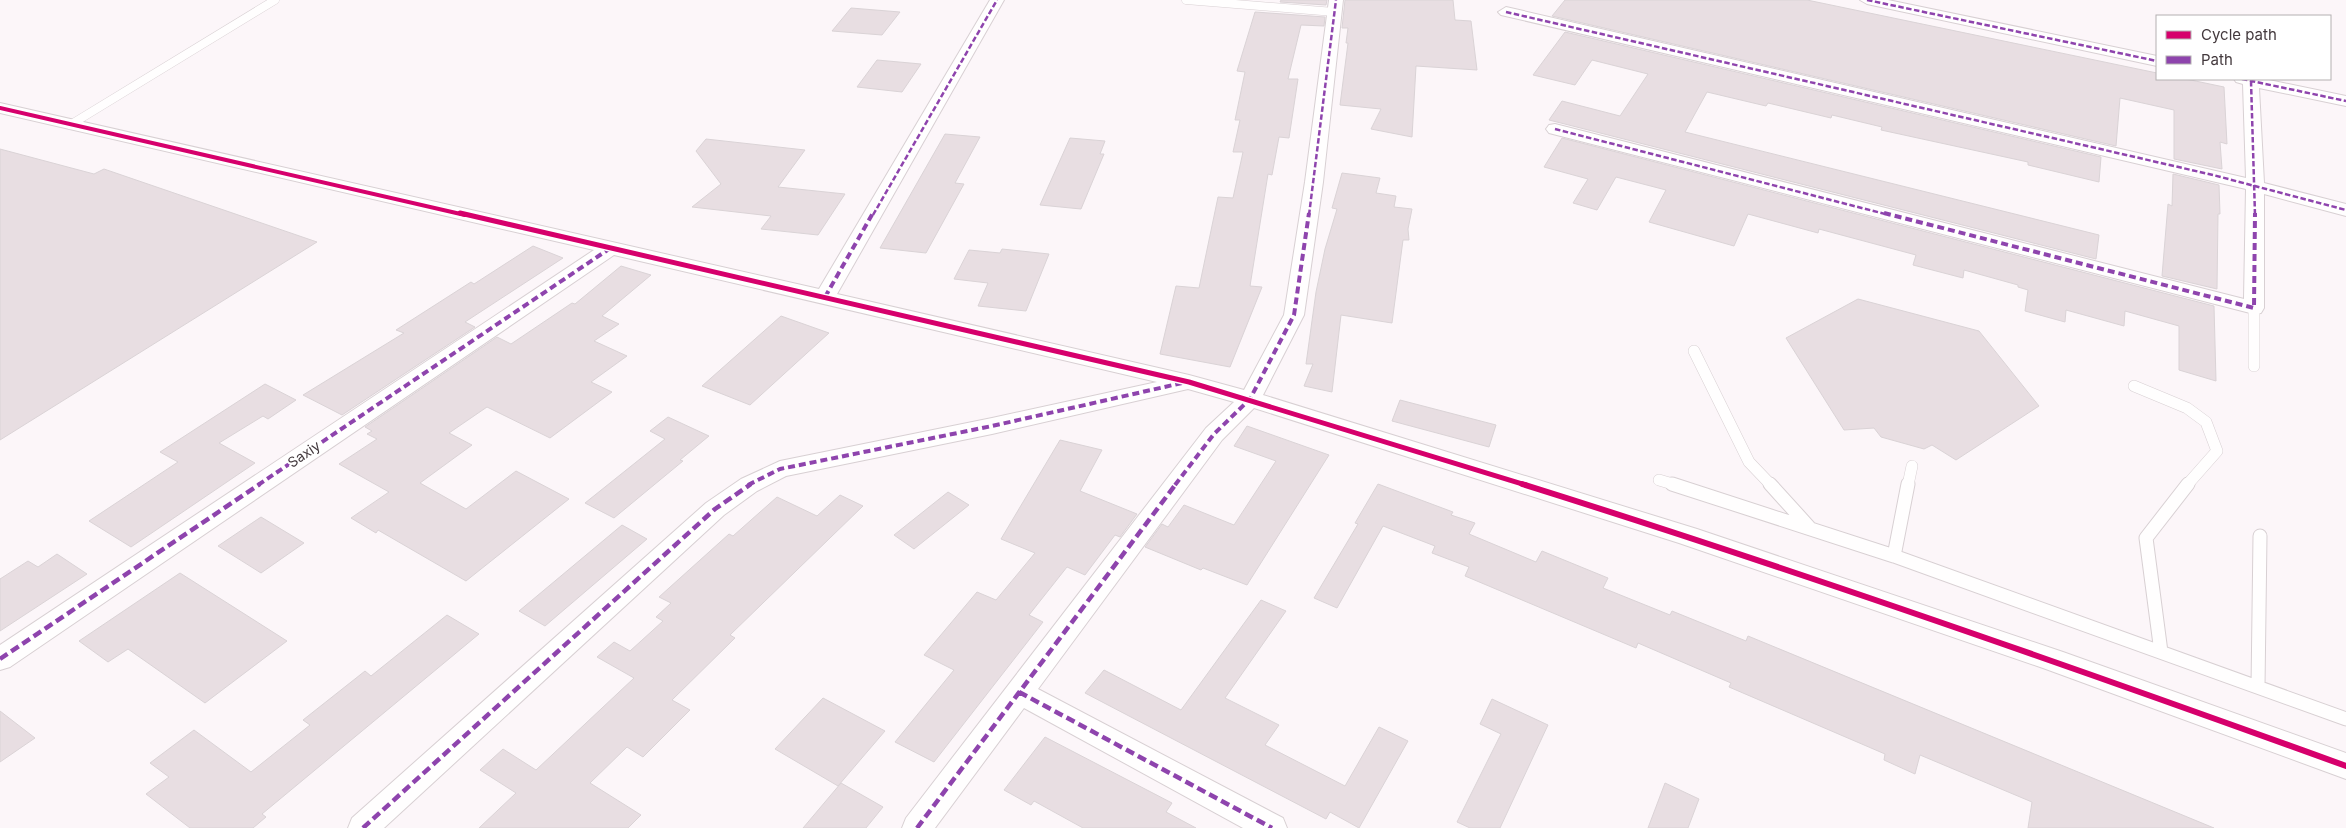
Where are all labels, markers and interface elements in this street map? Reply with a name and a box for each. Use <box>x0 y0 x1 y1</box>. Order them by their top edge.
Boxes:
legend <box>2156 15 2331 80</box>
text: Cycle path <box>2201 25 2277 44</box>
text: Path <box>2201 50 2233 69</box>
street label: Saxiy <box>284 436 323 471</box>

